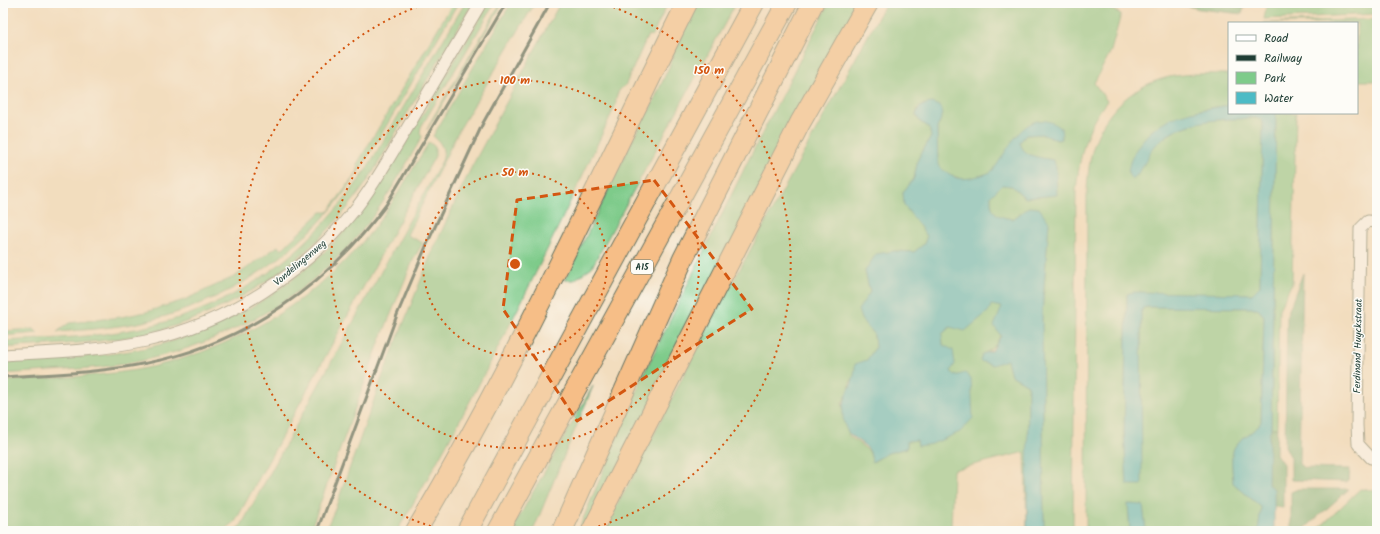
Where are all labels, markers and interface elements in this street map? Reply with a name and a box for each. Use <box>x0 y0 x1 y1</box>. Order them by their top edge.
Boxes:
legend <box>1228 22 1358 114</box>
text: Road <box>1264 29 1289 48</box>
text: Railway <box>1264 49 1302 68</box>
text: 150 m <box>694 61 724 80</box>
text: Park <box>1264 69 1286 88</box>
text: 100 m <box>500 71 530 90</box>
text: Water <box>1264 89 1294 108</box>
text: 50 m <box>501 163 529 182</box>
street label: Vondelingenweg <box>270 236 330 290</box>
centre of rings <box>508 257 522 271</box>
road number: A15 <box>631 260 653 274</box>
street label: Ferdinand Huyckstraat <box>1349 298 1367 394</box>

